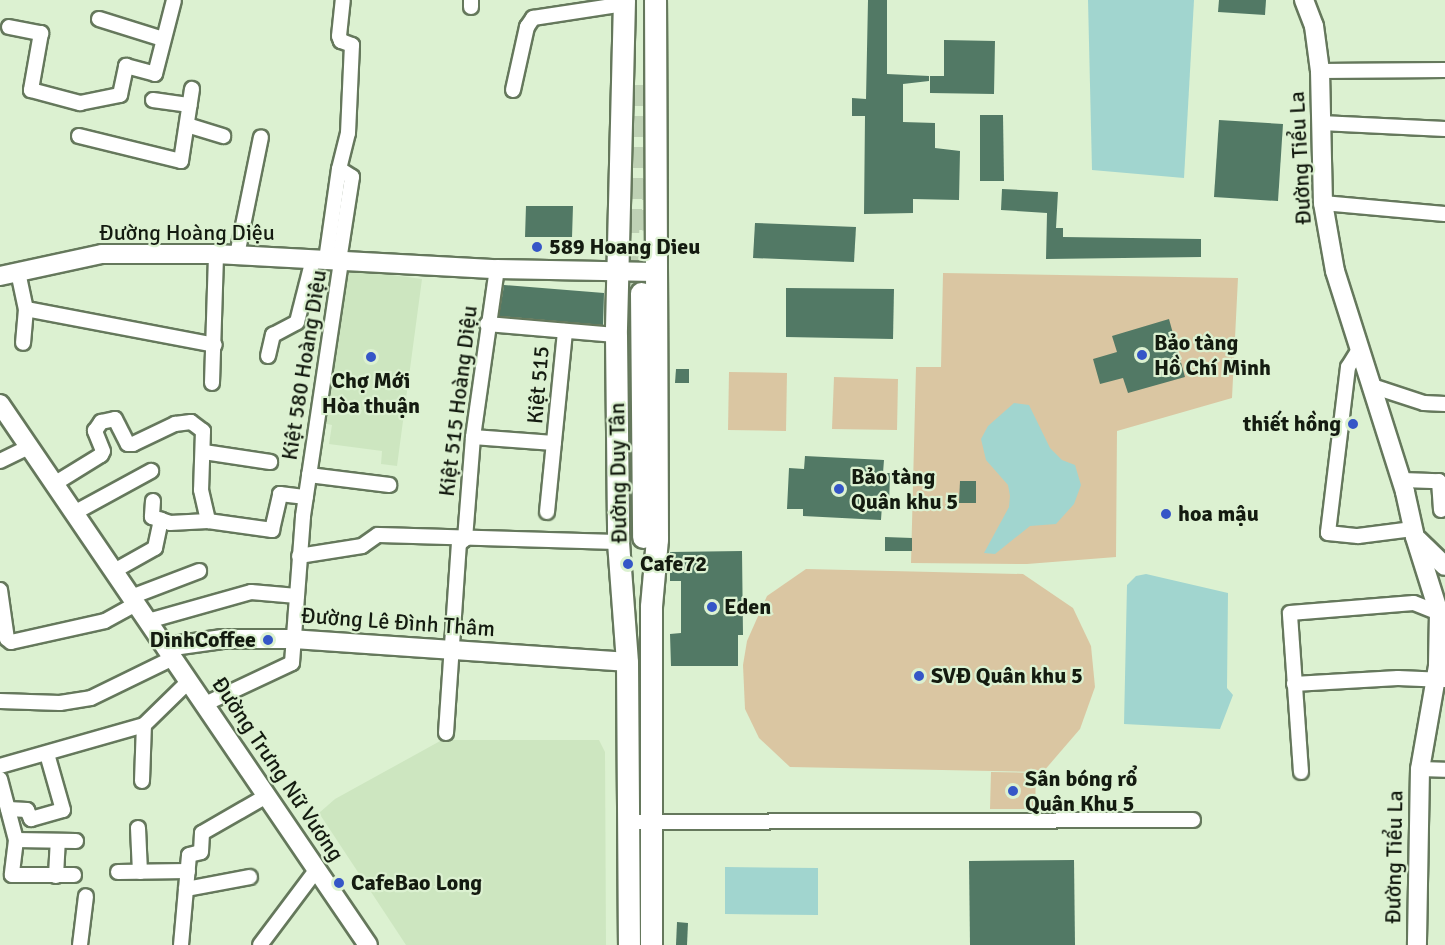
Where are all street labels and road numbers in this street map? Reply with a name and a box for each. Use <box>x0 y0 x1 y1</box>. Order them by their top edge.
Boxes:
street label: Đường Tiểu La <box>1283 91 1317 225</box>
street label: Đường Hoàng Diệu <box>99 220 275 246</box>
street label: Kiệt 580 Hoàng Diệu <box>276 268 332 462</box>
street label: Kiệt 515 Hoàng Diệu <box>433 304 483 498</box>
street label: Kiệt 515 <box>521 345 555 425</box>
street label: Đường Duy Tân <box>604 402 632 544</box>
street label: Đường Lê Đình Thâm <box>300 602 496 642</box>
street label: Đường Trưng Nữ Vương <box>206 672 350 866</box>
street label: Đường Tiểu La <box>1380 790 1408 924</box>

